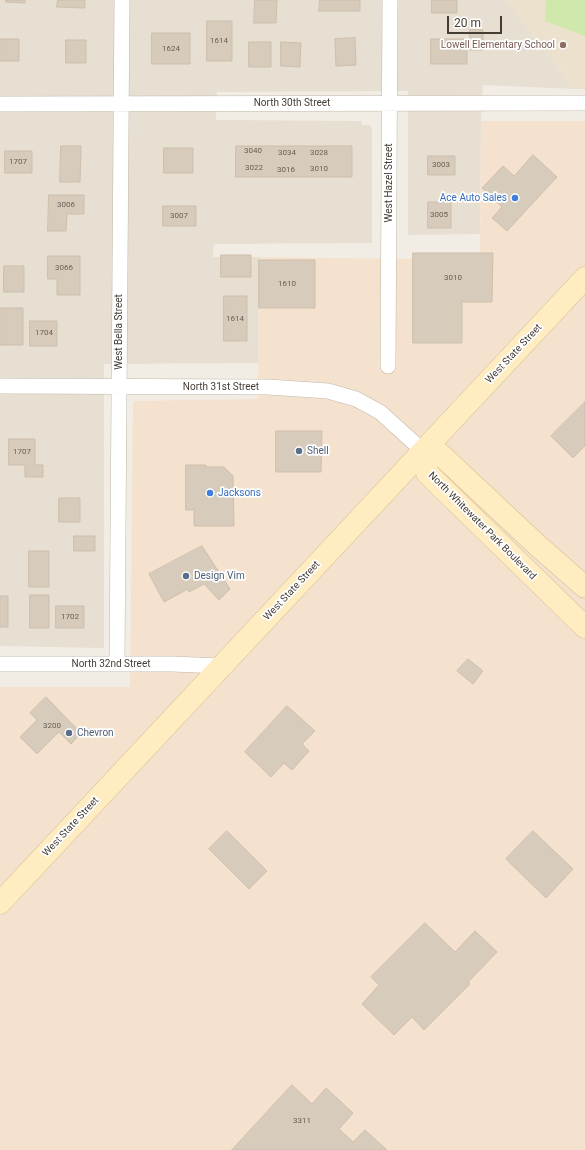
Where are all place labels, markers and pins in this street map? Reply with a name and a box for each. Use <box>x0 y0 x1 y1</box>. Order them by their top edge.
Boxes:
place label: Lowell Elementary School <box>441 39 555 51</box>
marker: Lowell Elementary School <box>558 40 568 50</box>
place label: Ace Auto Sales <box>440 192 507 204</box>
marker: Ace Auto Sales <box>510 193 520 203</box>
place label: Shell <box>307 445 329 457</box>
marker: Shell <box>294 446 304 456</box>
place label: Jacksons <box>218 487 261 499</box>
marker: Jacksons <box>205 488 215 498</box>
place label: Design Vim <box>194 570 245 582</box>
marker: Design Vim <box>181 571 191 581</box>
place label: Chevron <box>77 727 114 739</box>
marker: Chevron <box>64 728 74 738</box>

